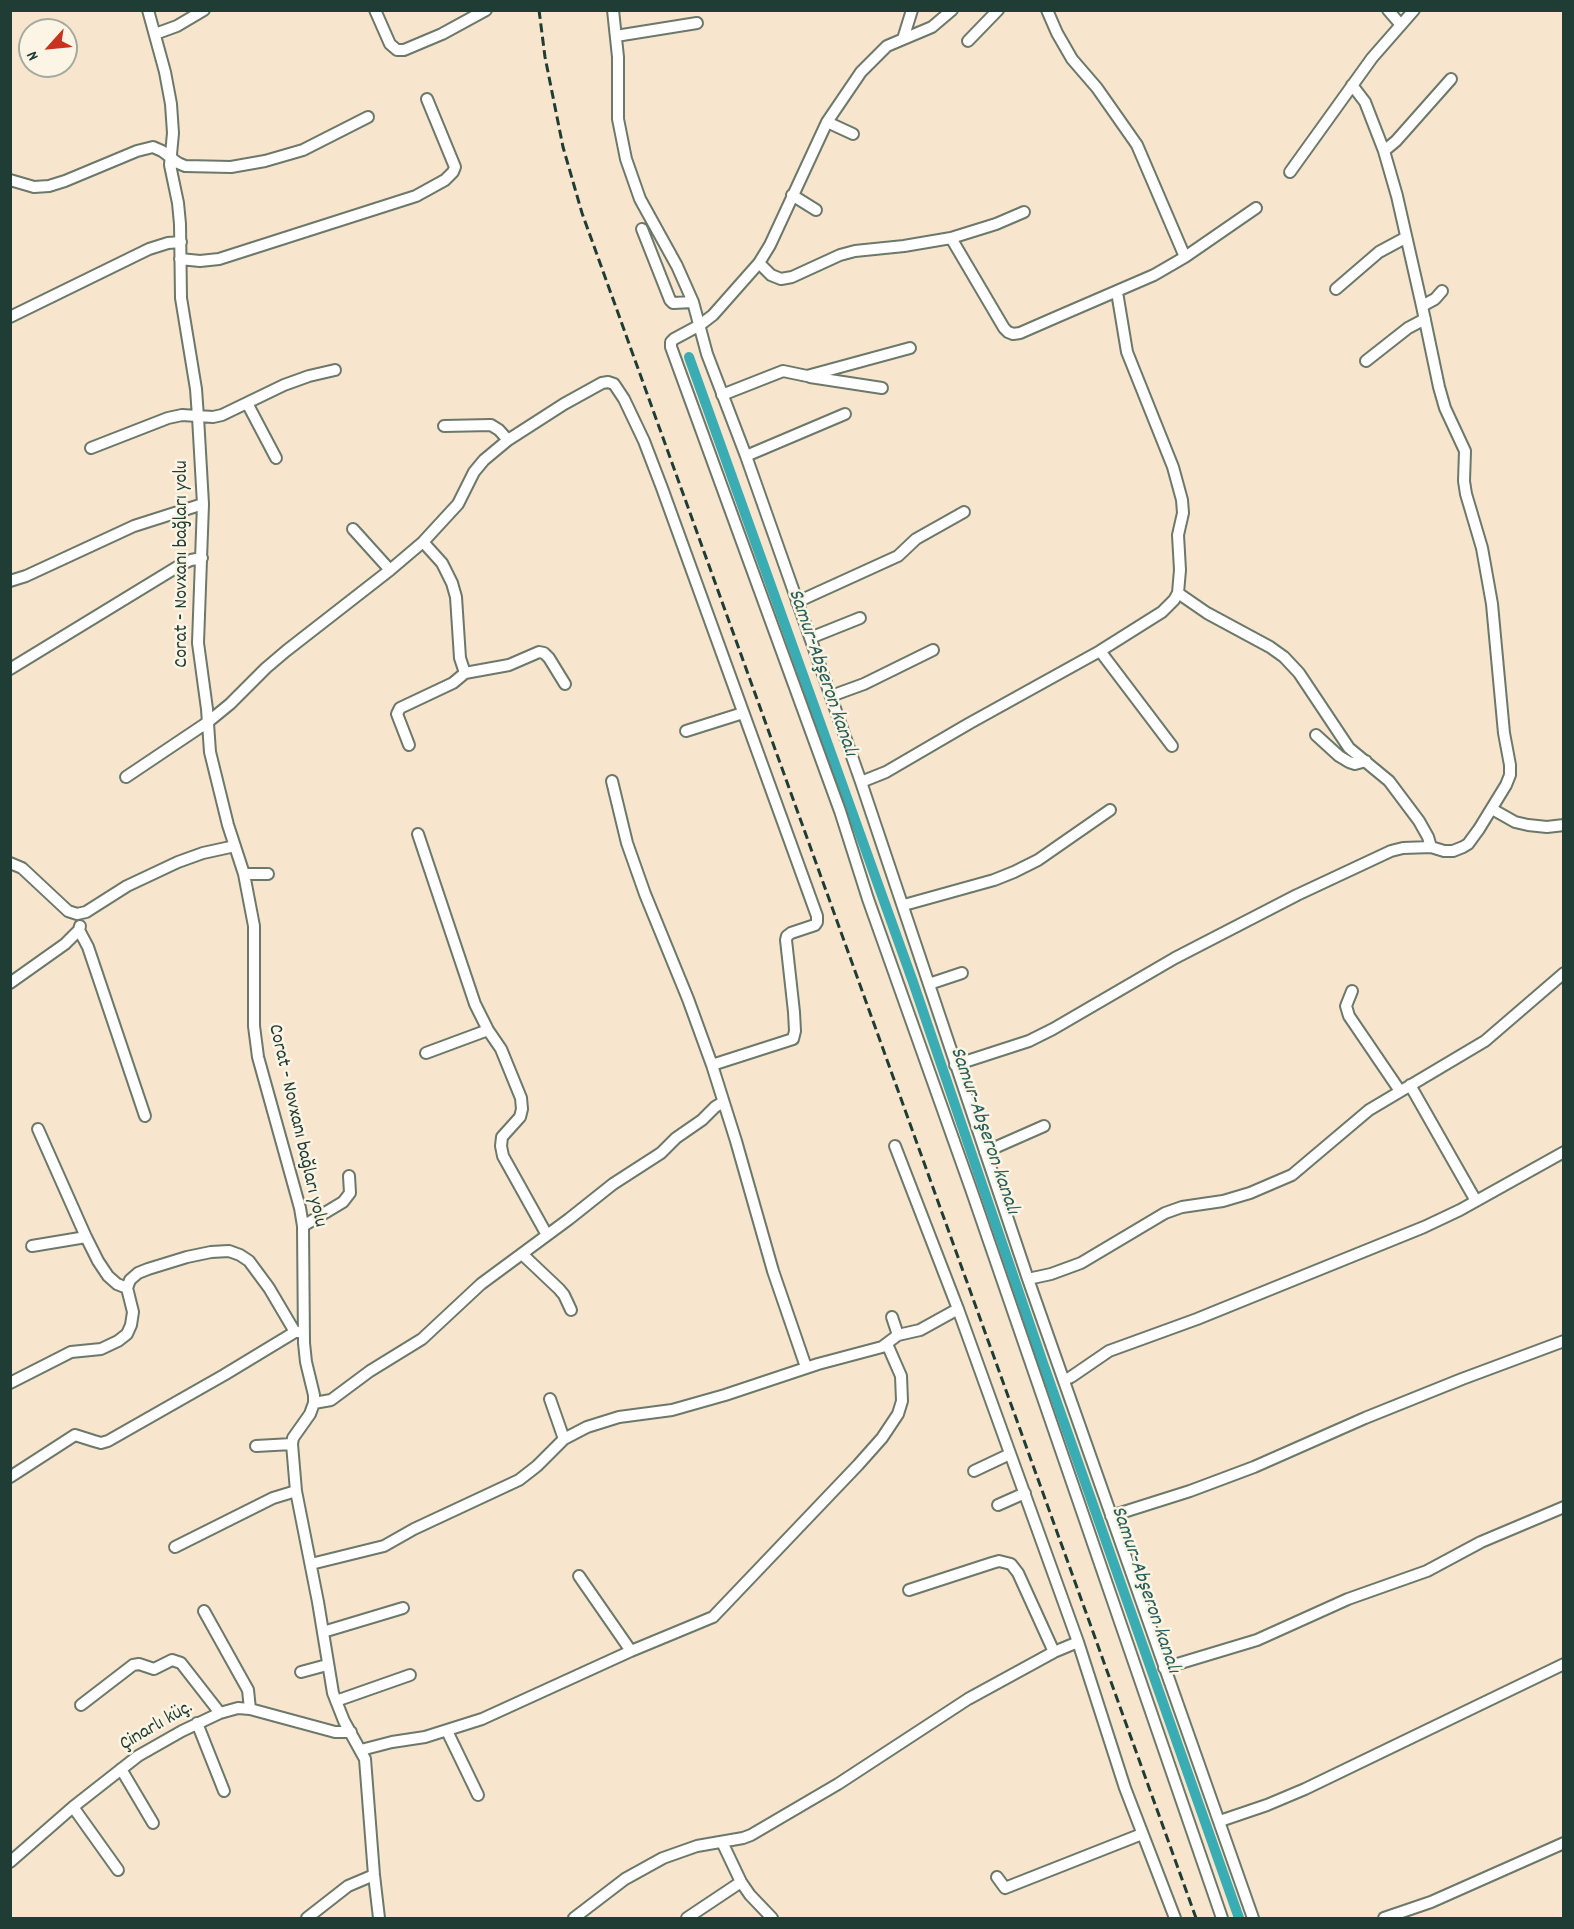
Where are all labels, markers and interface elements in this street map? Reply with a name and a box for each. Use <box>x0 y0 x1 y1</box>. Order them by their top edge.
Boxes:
north arrow <box>18 18 78 78</box>
text: N <box>21 47 45 64</box>
street label: Corat - Novxanı bağları yolu <box>171 460 195 668</box>
water label: Samur-Abşeron kanalı <box>781 586 861 760</box>
street label: Corat - Novxanı bağları yolu <box>261 1022 331 1230</box>
water label: Samur-Abşeron kanalı <box>943 1044 1023 1218</box>
water label: Samur-Abşeron kanalı <box>1104 1503 1184 1677</box>
street label: Çinarlı küç. <box>116 1697 198 1757</box>

